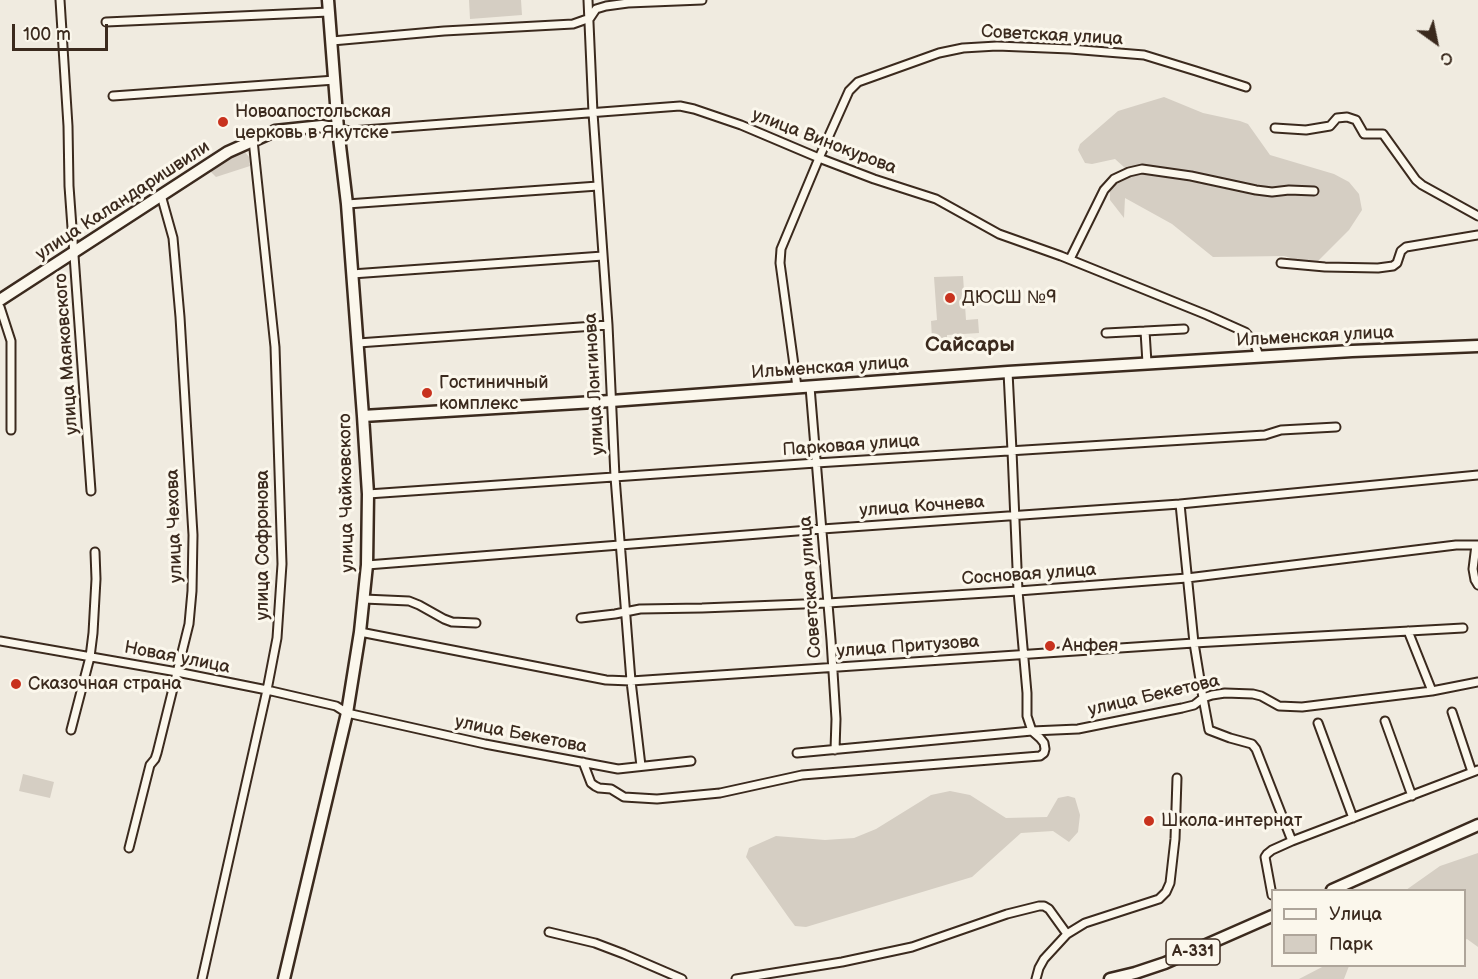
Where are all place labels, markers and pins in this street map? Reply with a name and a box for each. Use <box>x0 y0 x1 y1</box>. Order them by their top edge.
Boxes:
place label: Новоапостольская церковь в Якутске <box>235 101 391 144</box>
marker: Новоапостольская церковь в Якутске <box>216 115 230 129</box>
place label: ДЮСШ №9 <box>962 287 1057 309</box>
marker: ДЮСШ №9 <box>943 291 957 305</box>
place label: Гостиничный комплекс <box>439 372 549 415</box>
marker: Гостиничный комплекс <box>420 386 434 400</box>
place label: Анфея <box>1062 635 1118 657</box>
marker: Анфея <box>1043 639 1057 653</box>
place label: Сказочная страна <box>28 673 182 695</box>
marker: Сказочная страна <box>9 677 23 691</box>
place label: Школа-интернат <box>1161 810 1302 832</box>
marker: Школа-интернат <box>1142 814 1156 828</box>

